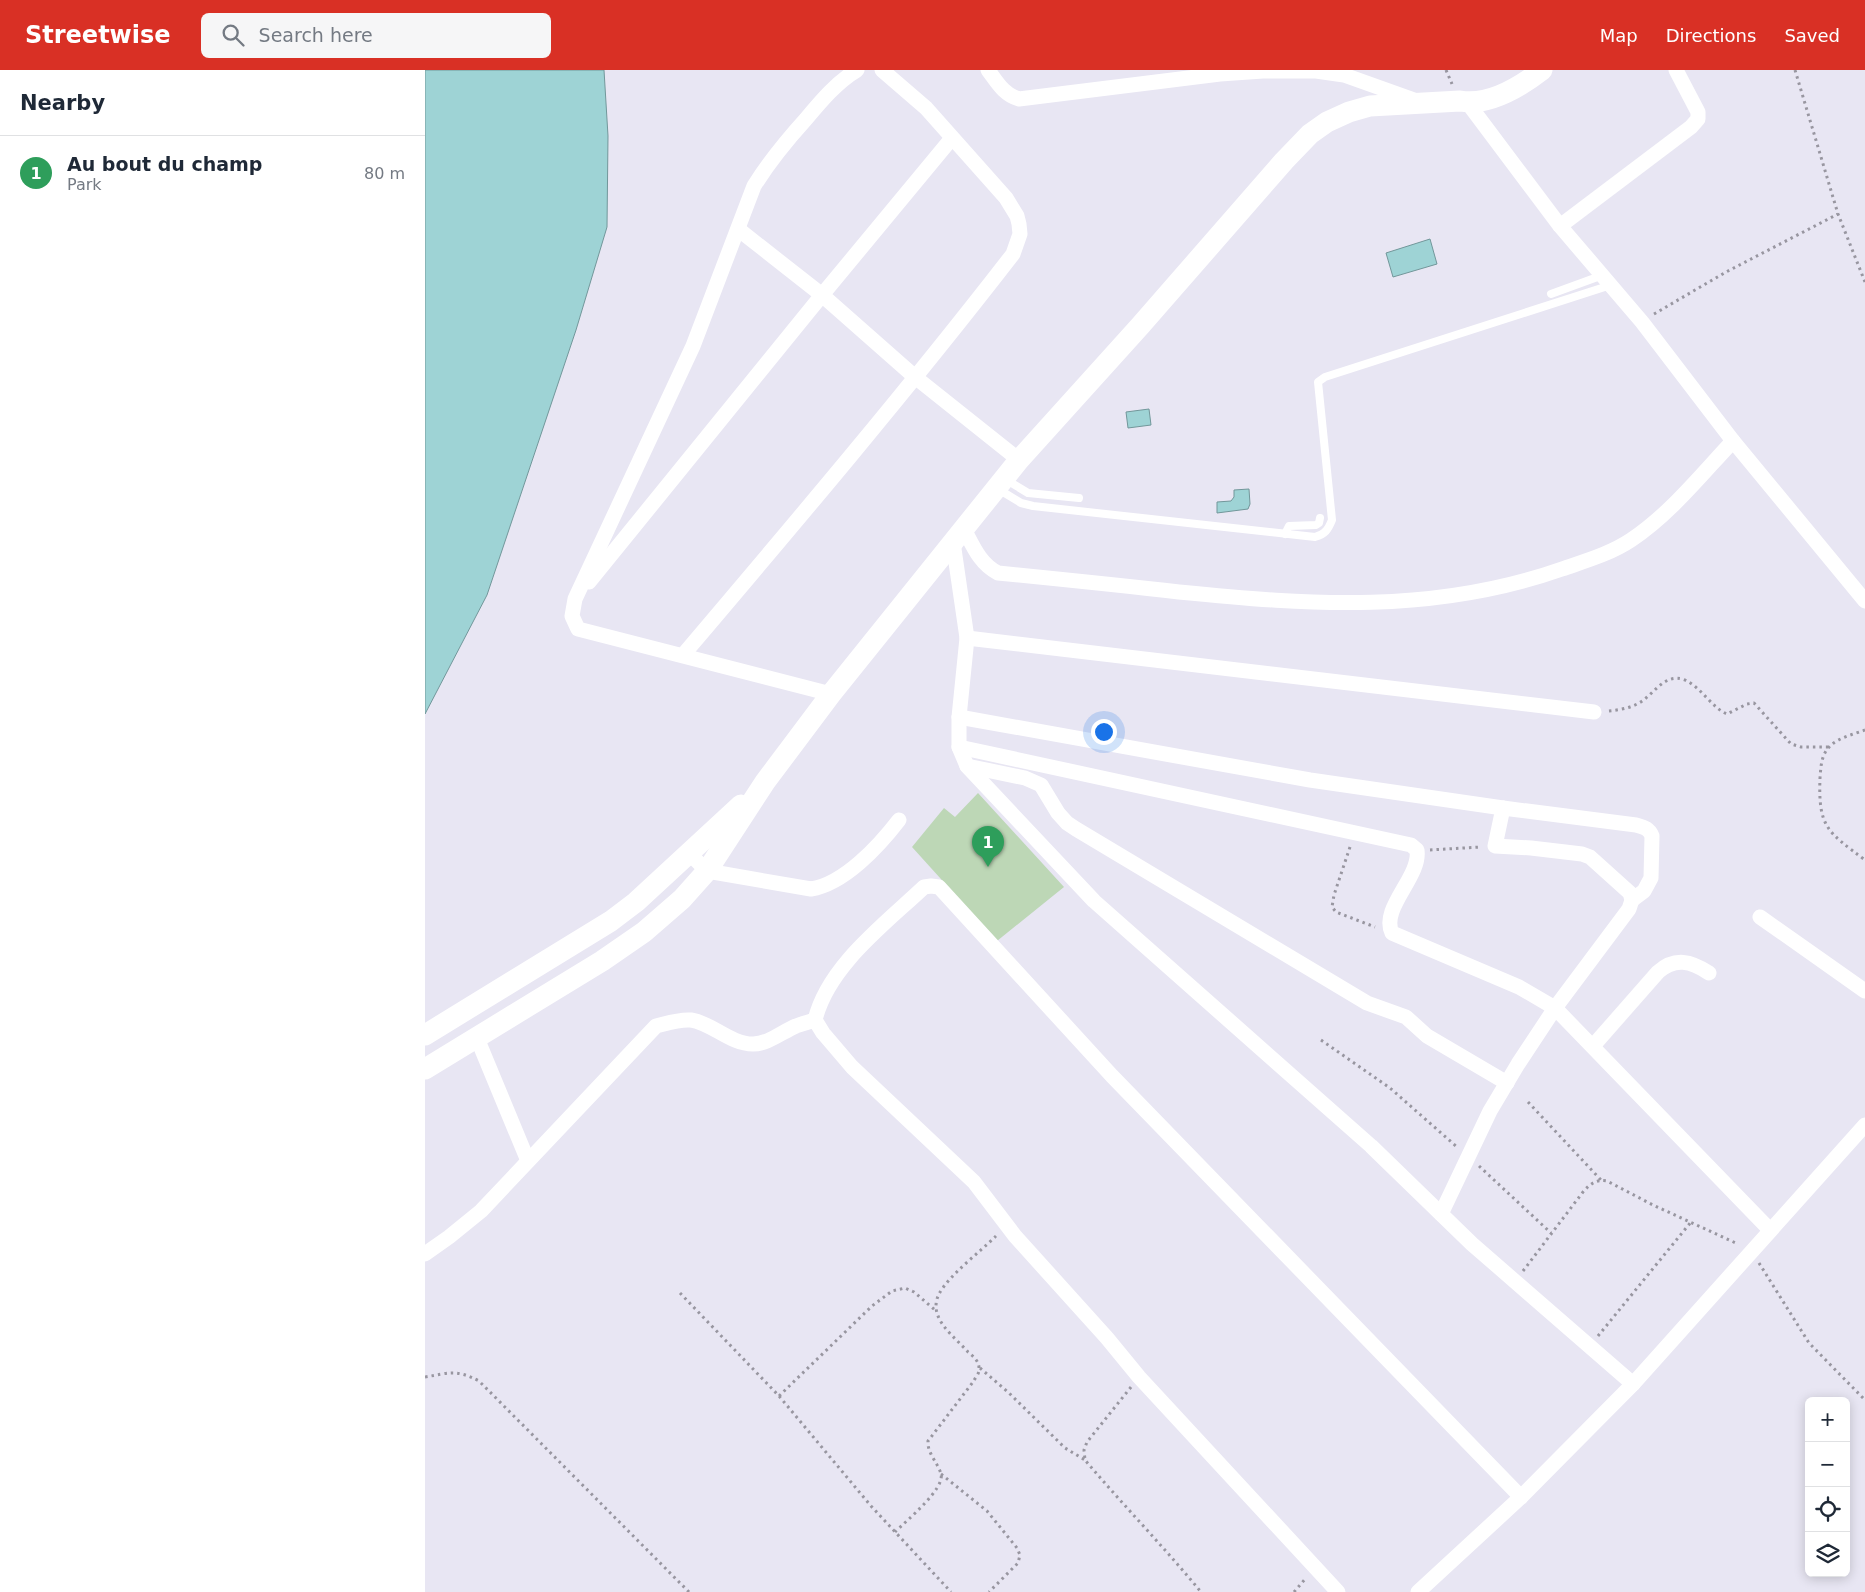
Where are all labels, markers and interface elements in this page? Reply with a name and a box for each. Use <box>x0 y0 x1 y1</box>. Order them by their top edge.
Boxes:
search box <box>201 13 551 58</box>
text: Streetwise <box>25 21 171 49</box>
icon: search <box>219 21 247 49</box>
text: Search here <box>259 24 373 46</box>
text: Map <box>1600 25 1638 46</box>
text: Directions <box>1666 25 1756 46</box>
text: Saved <box>1784 25 1840 46</box>
text: Nearby <box>20 91 105 115</box>
text: Au bout du champ <box>67 153 262 175</box>
text: 1 <box>30 164 42 183</box>
text: 80 m <box>364 164 405 183</box>
text: Park <box>67 175 102 194</box>
your location <box>1091 719 1117 745</box>
pin: 1 <box>972 826 1004 867</box>
map controls <box>1805 1397 1850 1577</box>
button: + <box>1805 1397 1850 1442</box>
button: − <box>1805 1442 1850 1487</box>
button: locate <box>1805 1487 1850 1532</box>
button: layers <box>1805 1532 1850 1577</box>

